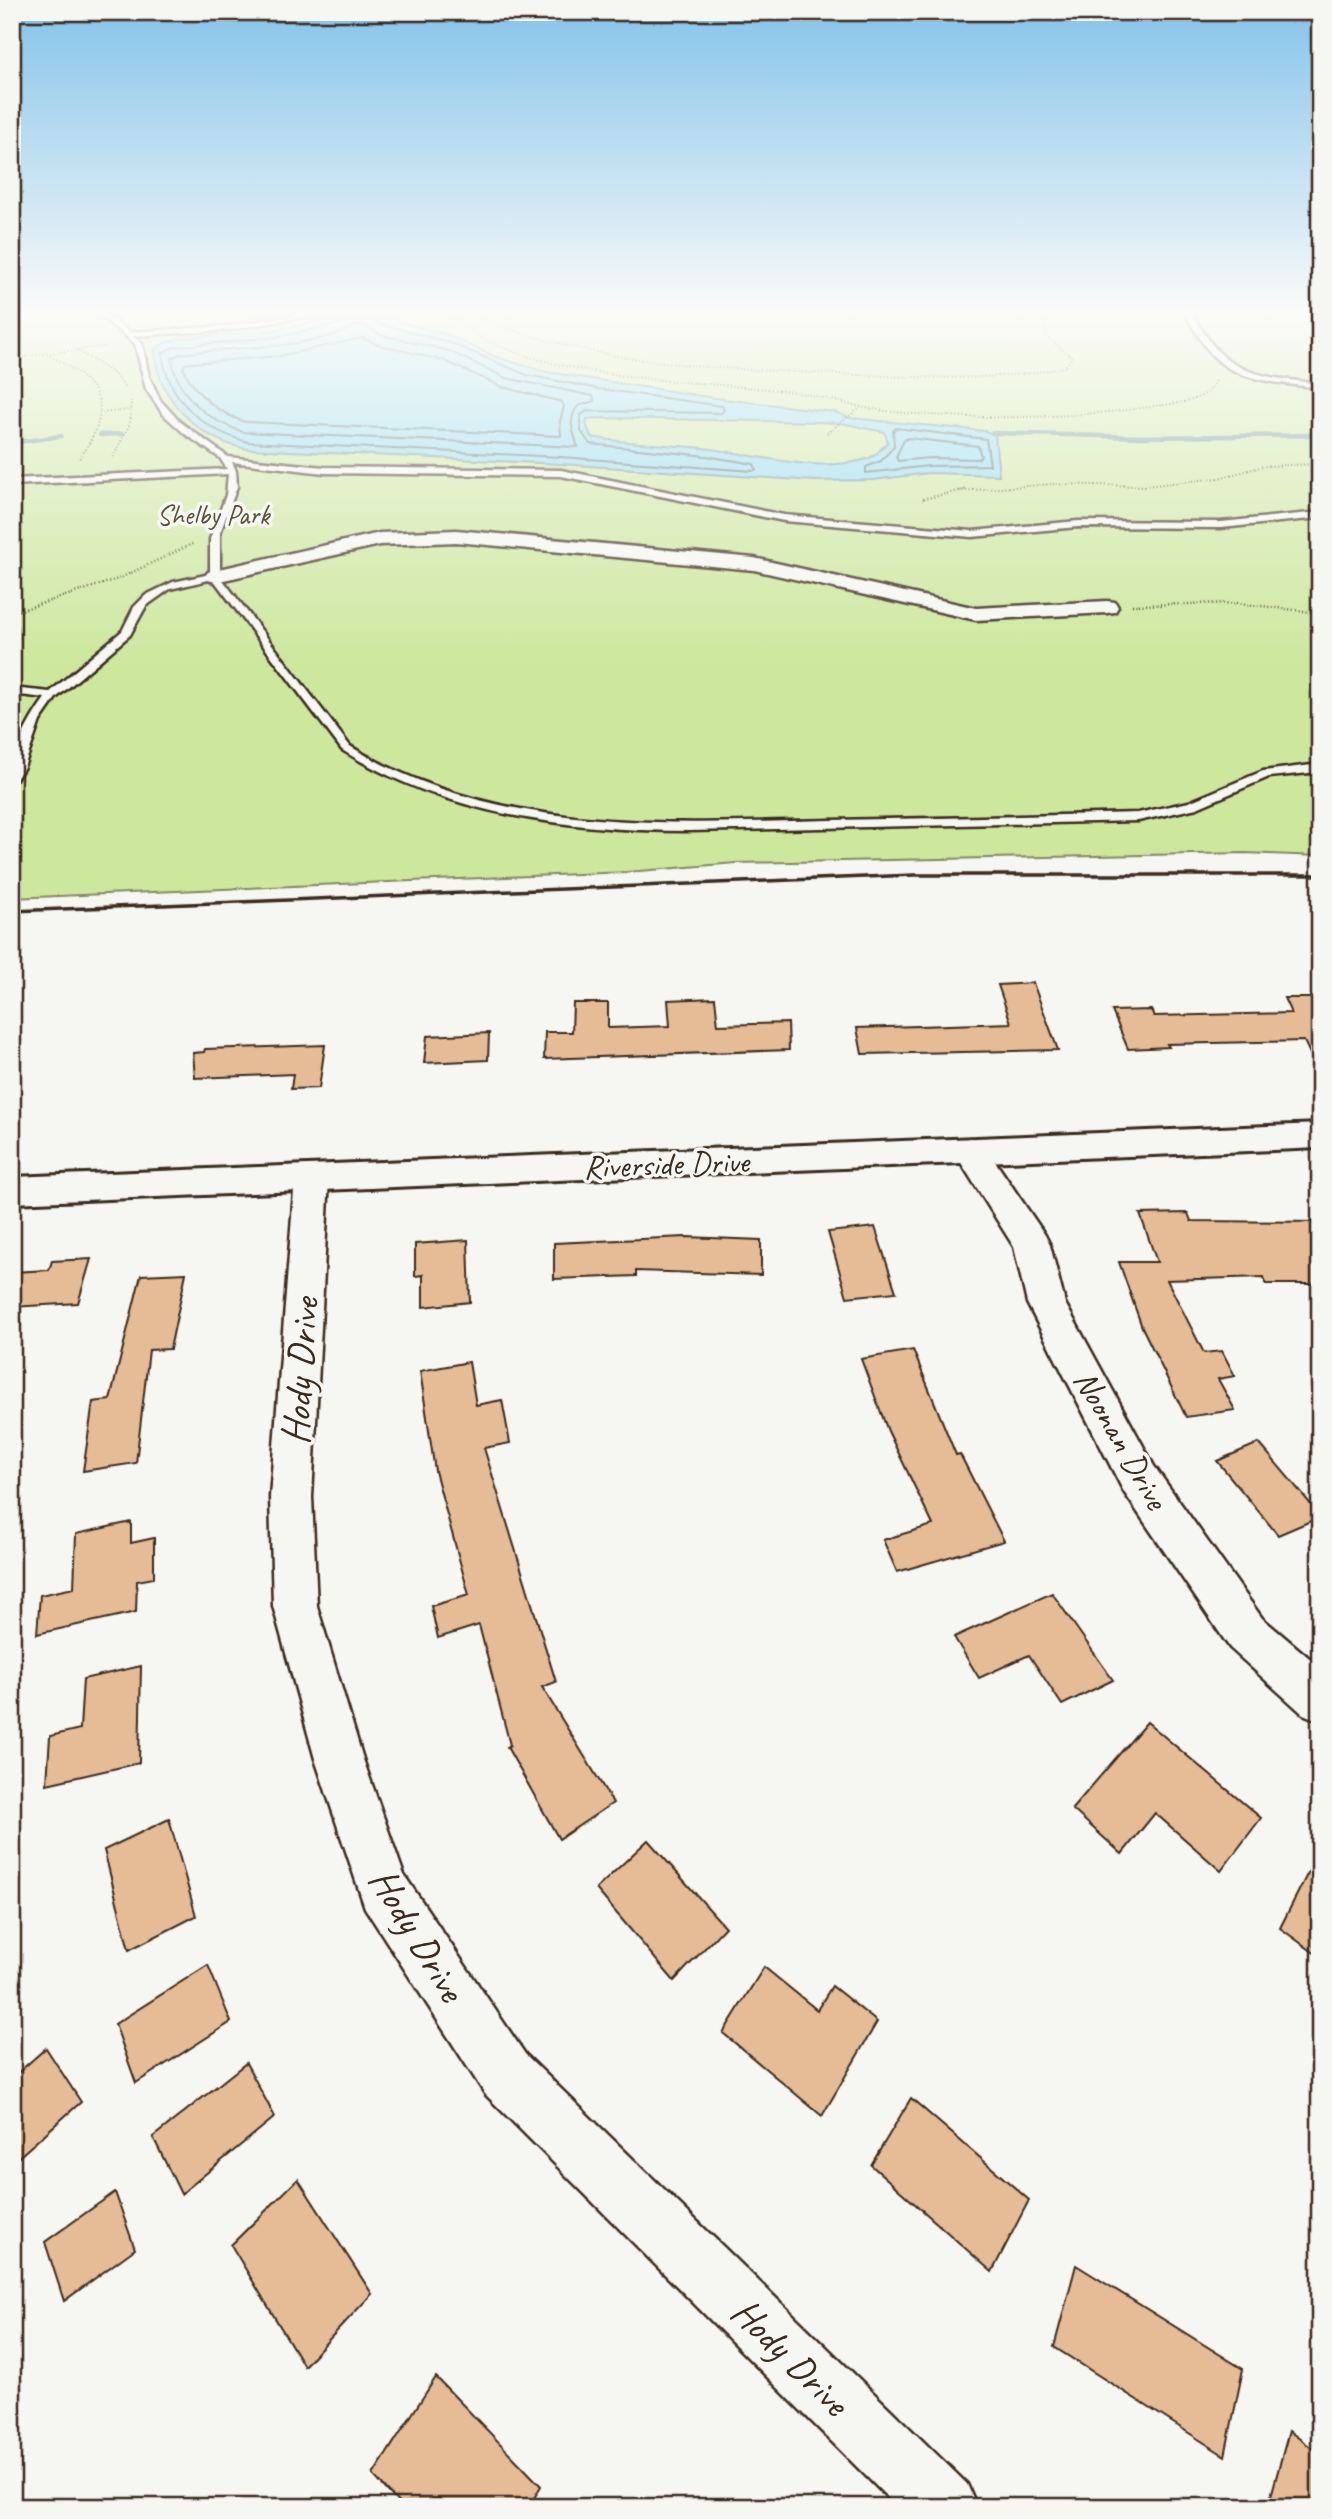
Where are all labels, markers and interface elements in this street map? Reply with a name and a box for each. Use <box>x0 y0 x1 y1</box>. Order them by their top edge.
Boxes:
park label: Shelby Park <box>157 497 271 532</box>
street label: Riverside Drive <box>583 1140 752 1188</box>
street label: Hody Drive <box>270 1293 330 1446</box>
street label: Noonan Drive <box>1065 1363 1179 1518</box>
street label: Hody Drive <box>358 1859 478 2013</box>
street label: Hody Drive <box>721 2287 862 2428</box>

